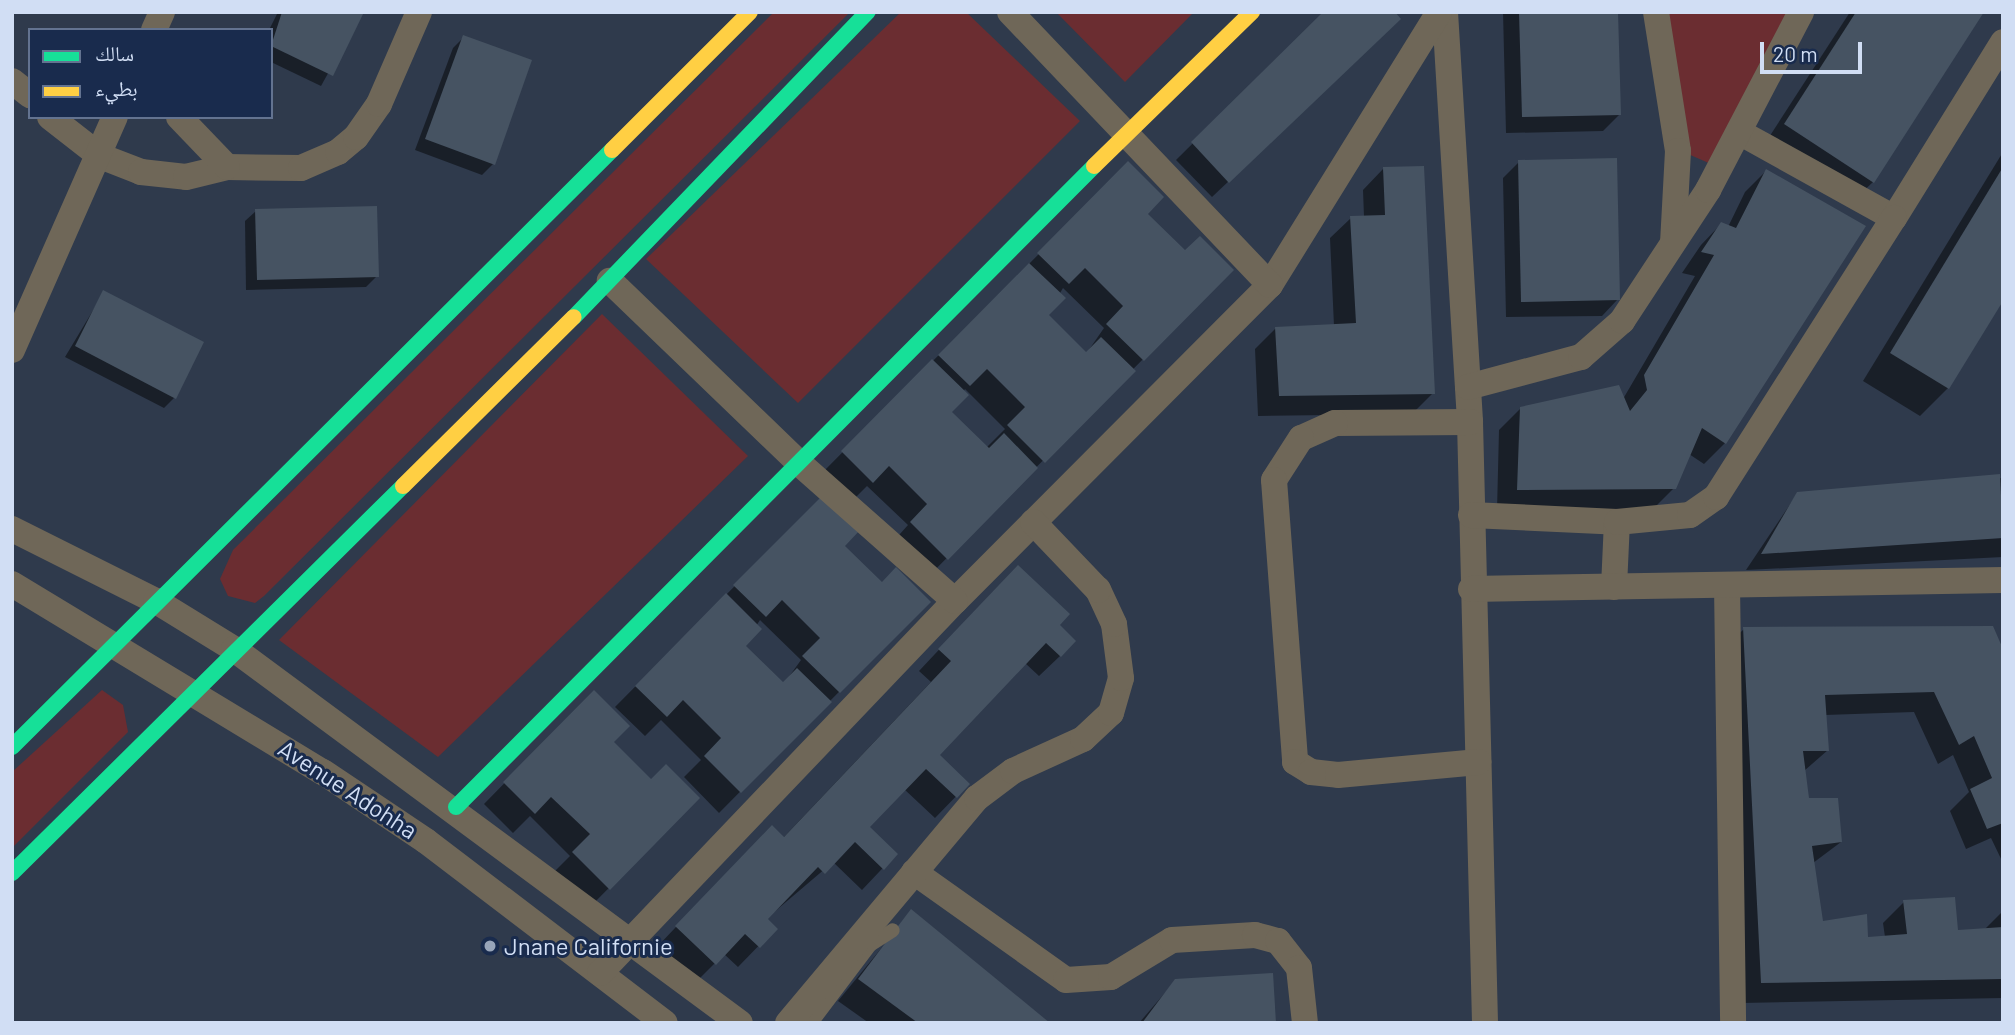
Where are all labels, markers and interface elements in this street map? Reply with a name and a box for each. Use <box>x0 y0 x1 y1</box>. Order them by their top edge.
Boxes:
legend <box>28 28 273 119</box>
scale bar <box>1763 28 1864 72</box>
text: سالك <box>95 40 134 65</box>
text: 20 m <box>1773 41 1818 66</box>
text: بطيء <box>95 75 138 100</box>
street label: Avenue Adohha <box>273 733 423 845</box>
place label: Jnane Californie <box>504 932 673 960</box>
marker: Jnane Californie <box>482 938 498 954</box>

